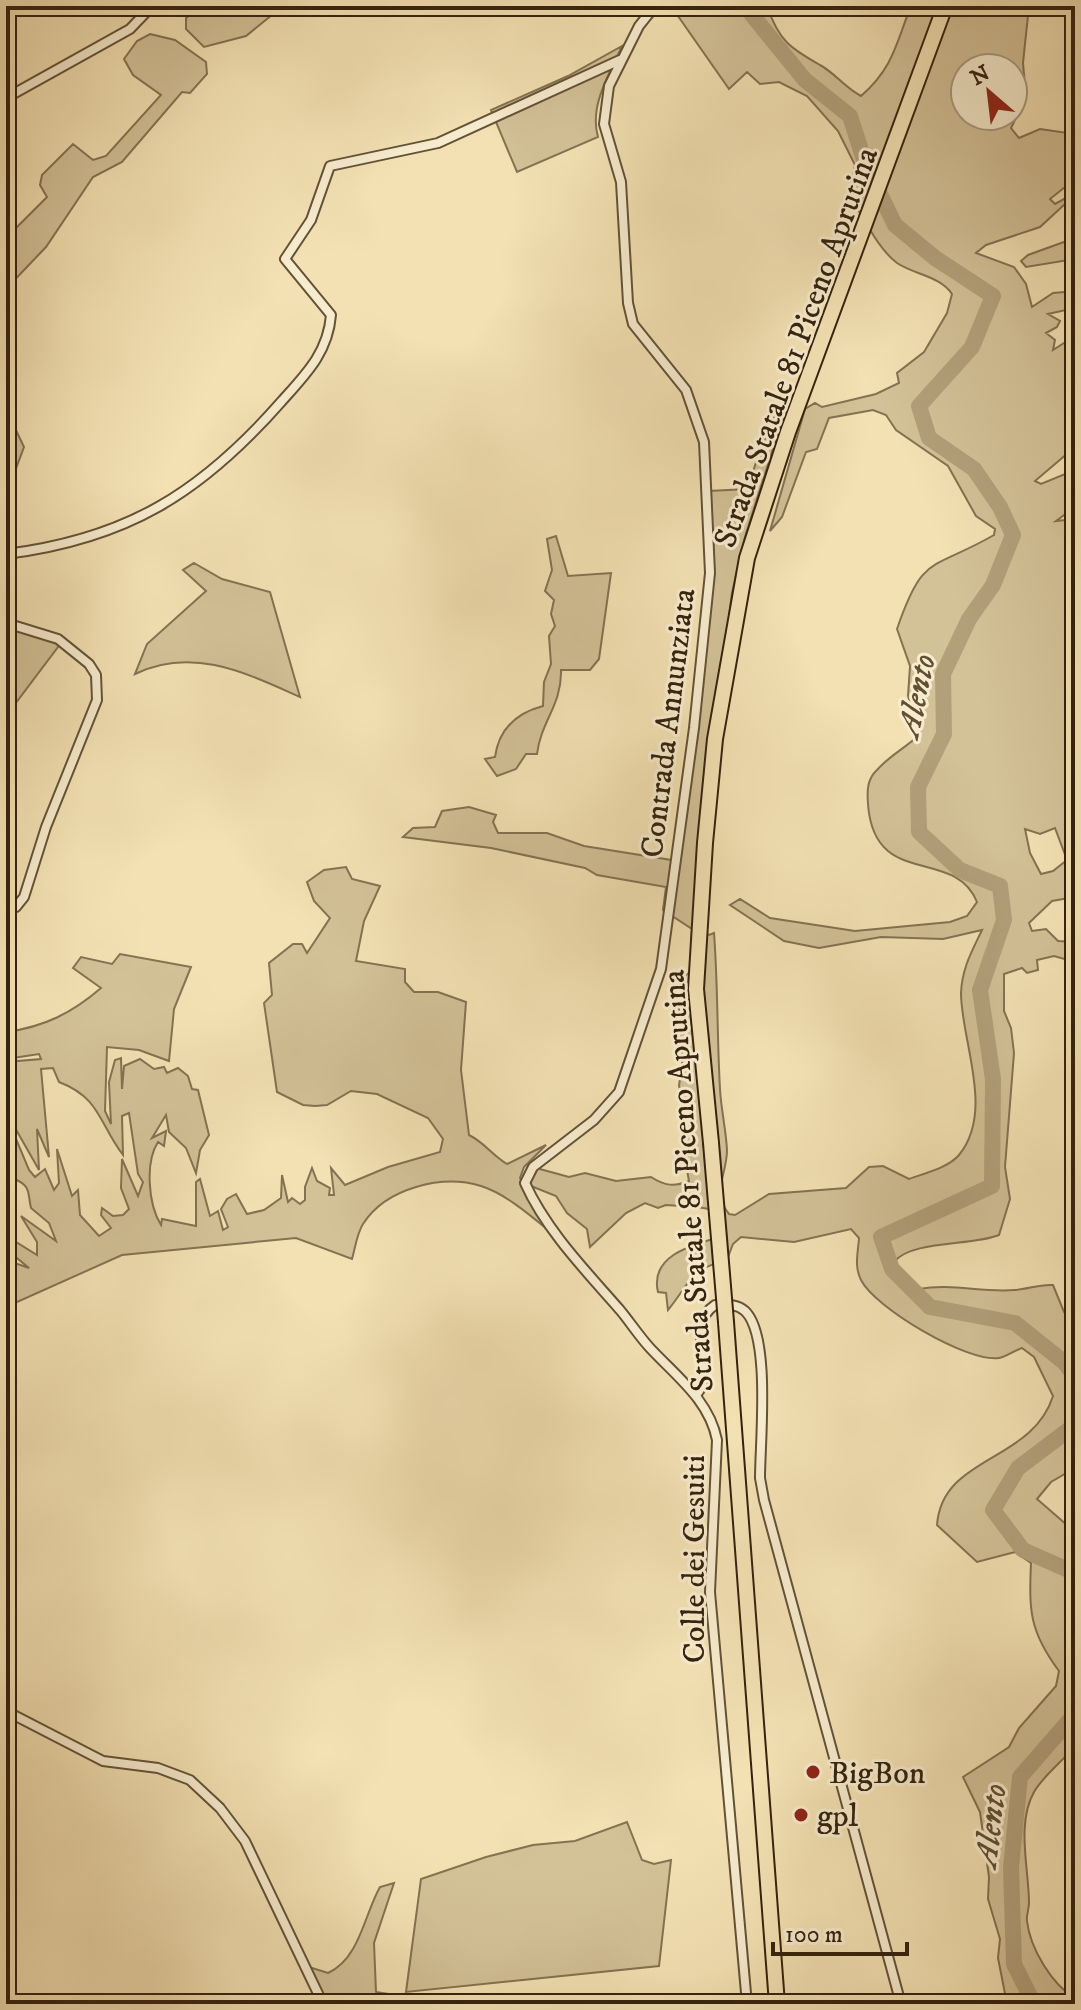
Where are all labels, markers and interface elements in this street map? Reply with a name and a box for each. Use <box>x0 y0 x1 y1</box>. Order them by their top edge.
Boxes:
north arrow <box>949 52 1029 132</box>
text: N <box>966 60 995 92</box>
street label: Strada Statale 81 Piceno Aprutina <box>706 142 888 553</box>
street label: Contrada Annunziata <box>633 586 705 860</box>
water label: Alento <box>887 650 946 744</box>
street label: Strada Statale 81 Piceno Aprutina <box>654 968 724 1393</box>
street label: Colle dei Gesuiti <box>675 1455 715 1663</box>
place label: BigBon <box>829 1754 926 1794</box>
marker: BigBon <box>804 1763 822 1781</box>
water label: Alento <box>965 1781 1017 1873</box>
place label: gpl <box>817 1797 858 1837</box>
marker: gpl <box>792 1806 810 1824</box>
scale bar <box>773 1906 907 1956</box>
text: 100 m <box>785 1920 843 1950</box>

